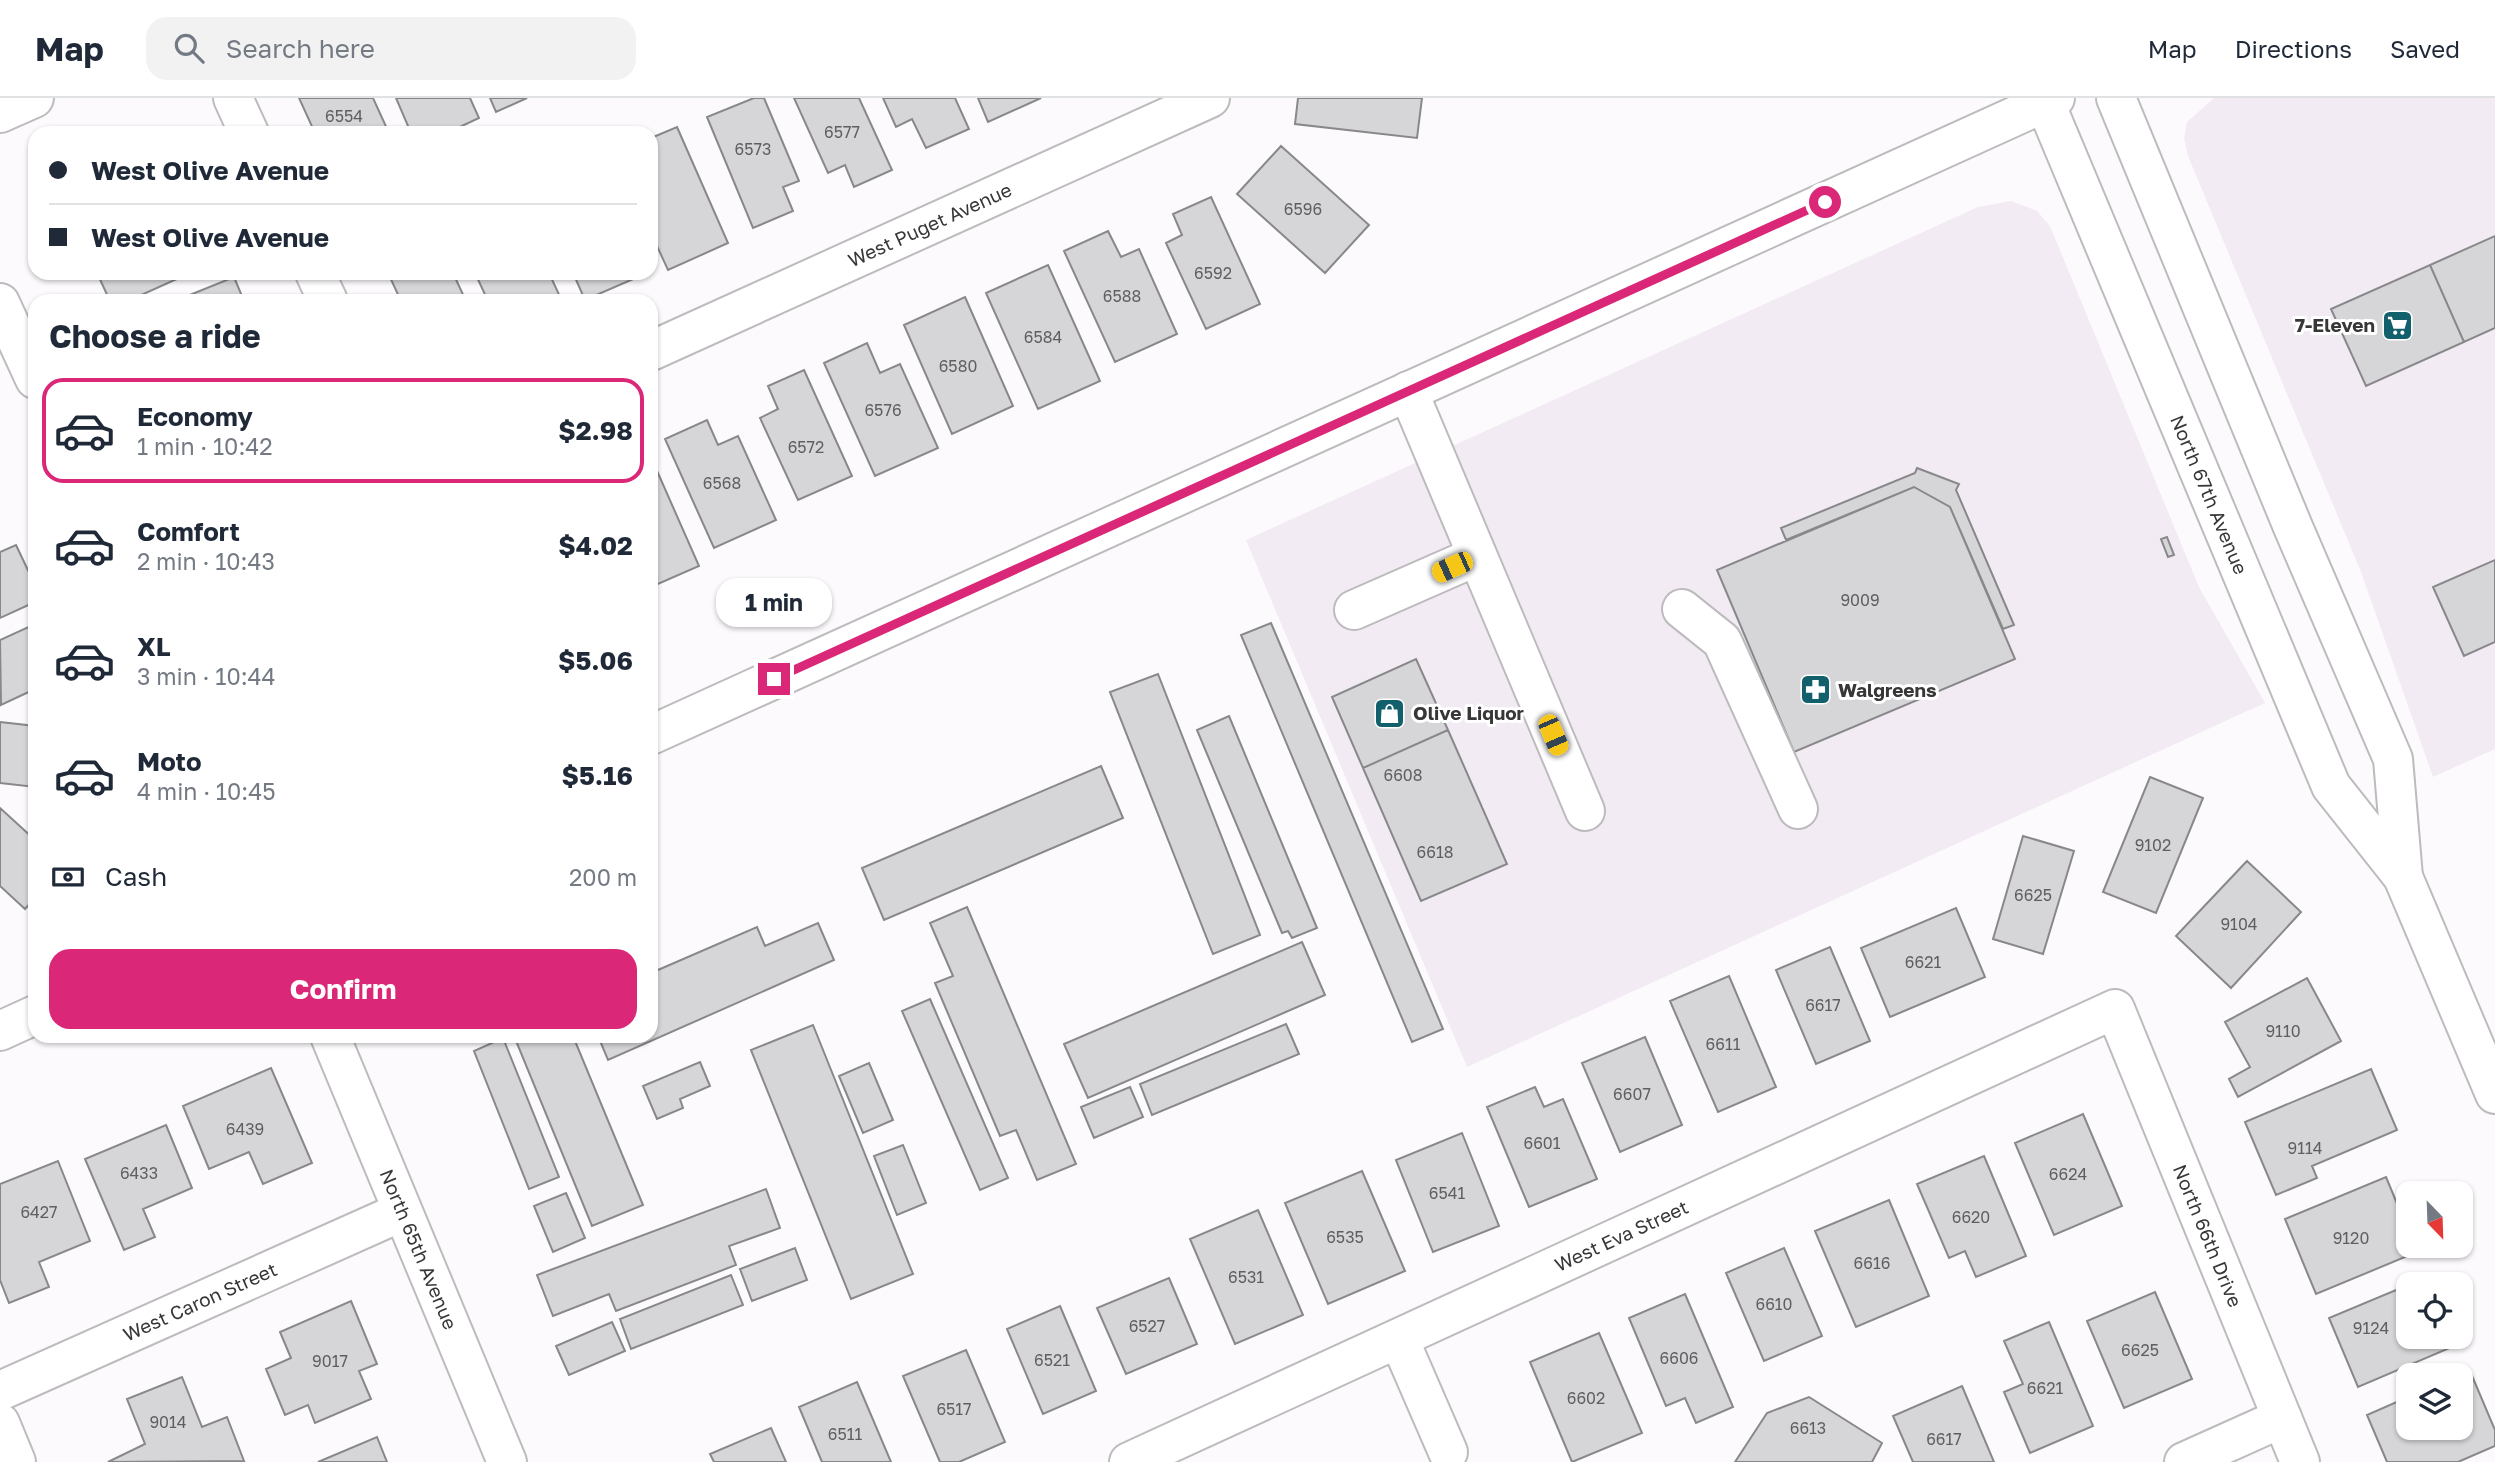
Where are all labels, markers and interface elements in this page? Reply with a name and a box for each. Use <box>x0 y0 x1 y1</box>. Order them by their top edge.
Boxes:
search box <box>146 17 636 80</box>
text: Map <box>35 29 104 68</box>
icon: search <box>170 29 208 67</box>
text: Search here <box>226 33 375 64</box>
text: Map <box>2148 34 2197 63</box>
text: Directions <box>2235 34 2352 63</box>
text: Saved <box>2390 34 2460 63</box>
house number: 6554 <box>325 106 363 126</box>
house number: 6577 <box>824 122 860 142</box>
house number: 6573 <box>735 139 771 159</box>
text: West Olive Avenue <box>91 155 329 186</box>
street label: West Puget Avenue <box>844 177 1015 271</box>
route start <box>1809 186 1841 218</box>
house number: 6596 <box>1284 199 1322 219</box>
text: West Olive Avenue <box>91 222 329 253</box>
house number: 6592 <box>1194 263 1232 283</box>
house number: 6588 <box>1103 286 1141 306</box>
supermarket icon: 7-Eleven <box>2381 308 2415 342</box>
place label: 7-Eleven <box>2295 313 2375 336</box>
text: Choose a ride <box>49 317 261 355</box>
house number: 6584 <box>1024 327 1062 347</box>
house number: 6580 <box>939 356 977 376</box>
icon: car <box>53 399 116 462</box>
house number: 6576 <box>864 400 902 420</box>
text: Economy <box>137 401 253 432</box>
street label: North 67th Avenue <box>2166 411 2253 578</box>
text: $2.98 <box>558 415 633 446</box>
text: 1 min · 10:42 <box>137 432 273 460</box>
house number: 6572 <box>788 437 824 457</box>
house number: 6568 <box>703 473 741 493</box>
icon: car <box>53 514 116 577</box>
text: Comfort <box>137 516 240 547</box>
text: $4.02 <box>558 530 633 561</box>
text: 2 min · 10:43 <box>137 547 275 575</box>
car <box>1429 549 1476 585</box>
callout: 1 min <box>716 578 832 626</box>
text: 1 min <box>745 588 803 616</box>
house number: 9009 <box>1840 590 1880 610</box>
icon: car <box>53 629 116 692</box>
text: XL <box>137 631 171 662</box>
text: $5.06 <box>558 645 633 676</box>
text: 3 min · 10:44 <box>137 662 276 690</box>
route end <box>758 663 790 695</box>
pharmacy icon: Walgreens <box>1798 673 1832 707</box>
place label: Walgreens <box>1838 678 1937 701</box>
shop icon: Olive Liquor <box>1373 696 1407 730</box>
place label: Olive Liquor <box>1413 701 1525 724</box>
car <box>1536 712 1571 758</box>
icon: car <box>53 744 116 807</box>
text: Moto <box>137 746 202 777</box>
text: $5.16 <box>561 760 633 791</box>
house number: 6608 <box>1383 765 1423 785</box>
text: 4 min · 10:45 <box>137 777 276 805</box>
house number: 9102 <box>2135 835 2171 855</box>
house number: 6618 <box>1417 842 1453 862</box>
icon: cash <box>49 858 87 896</box>
text: Cash <box>105 861 167 892</box>
text: 200 m <box>569 863 637 891</box>
house number: 6625 <box>2014 885 2052 905</box>
house number: 9104 <box>2220 914 2258 934</box>
button: Confirm <box>49 949 637 1029</box>
house number: 6621 <box>1905 952 1941 972</box>
house number: 6617 <box>1805 995 1841 1015</box>
house number: 9110 <box>2265 1021 2301 1041</box>
house number: 6611 <box>1706 1034 1741 1054</box>
house number: 6607 <box>1613 1084 1651 1104</box>
house number: 6439 <box>226 1119 264 1139</box>
house number: 6601 <box>1523 1133 1561 1153</box>
house number: 9114 <box>2288 1138 2322 1158</box>
street label: North 66th Drive <box>2169 1161 2247 1310</box>
house number: 6433 <box>120 1163 158 1183</box>
house number: 6624 <box>2049 1164 2087 1184</box>
street label: North 65th Avenue <box>376 1166 463 1333</box>
north arrow <box>2396 1181 2473 1258</box>
map controls <box>2396 1181 2473 1440</box>
house number: 6541 <box>1429 1183 1465 1203</box>
street label: West Eva Street <box>1551 1195 1692 1276</box>
house number: 6427 <box>20 1202 58 1222</box>
house number: 6620 <box>1952 1207 1990 1227</box>
house number: 6535 <box>1326 1227 1364 1247</box>
house number: 9120 <box>2333 1228 2369 1248</box>
house number: 6616 <box>1854 1253 1890 1273</box>
street label: West Caron Street <box>119 1257 280 1346</box>
house number: 6531 <box>1228 1267 1264 1287</box>
button: locate <box>2396 1272 2473 1349</box>
house number: 6610 <box>1755 1294 1793 1314</box>
house number: 6527 <box>1129 1316 1165 1336</box>
house number: 9124 <box>2353 1318 2389 1338</box>
house number: 6625 <box>2121 1340 2159 1360</box>
house number: 6606 <box>1660 1348 1698 1368</box>
house number: 6521 <box>1034 1350 1070 1370</box>
house number: 9017 <box>312 1351 348 1371</box>
button: layers <box>2396 1363 2473 1440</box>
house number: 6621 <box>2027 1378 2063 1398</box>
house number: 6602 <box>1567 1388 1605 1408</box>
house number: 6517 <box>936 1399 972 1419</box>
house number: 9014 <box>149 1412 187 1432</box>
house number: 6613 <box>1790 1418 1826 1438</box>
house number: 6511 <box>828 1424 862 1444</box>
house number: 6617 <box>1926 1429 1962 1449</box>

